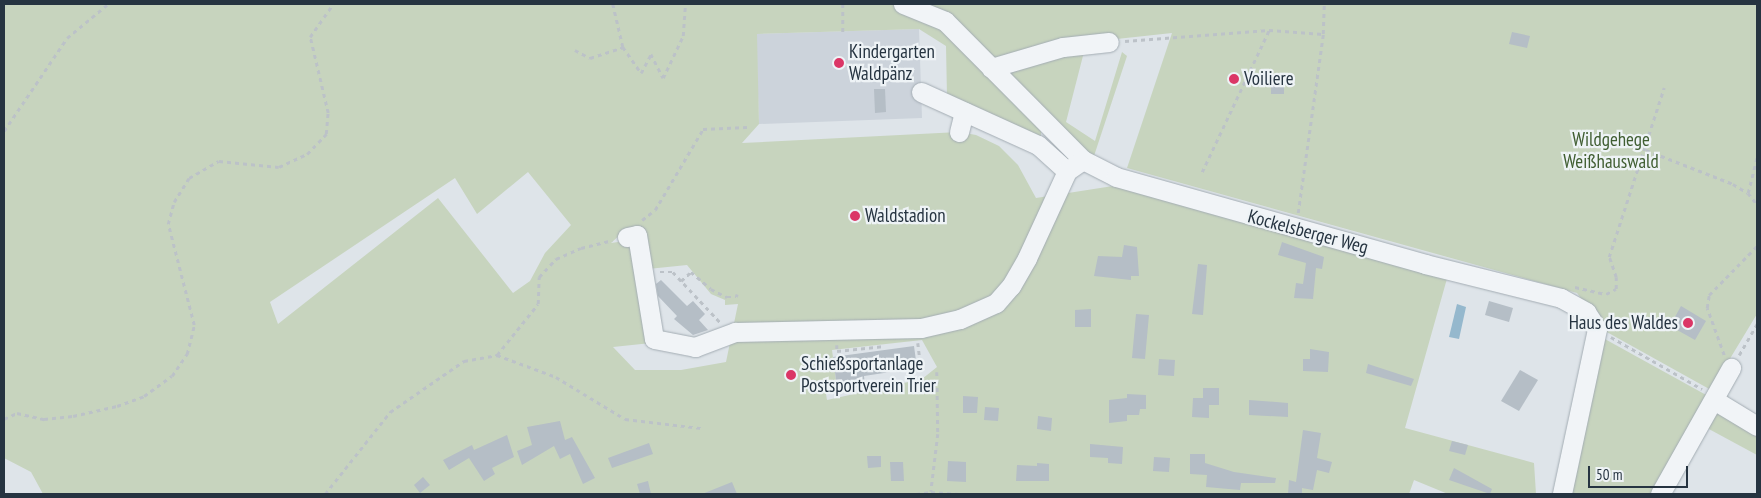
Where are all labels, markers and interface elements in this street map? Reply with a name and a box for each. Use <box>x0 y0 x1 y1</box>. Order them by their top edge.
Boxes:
place label: Kindergarten Waldpänz <box>849 41 935 85</box>
marker: Kindergarten Waldpänz <box>833 57 845 69</box>
place label: Voiliere <box>1244 68 1294 90</box>
marker: Voiliere <box>1228 73 1240 85</box>
park label: Wildgehege Weißhauswald <box>1563 129 1659 173</box>
place label: Waldstadion <box>865 205 946 227</box>
street label: Kockelsberger Weg <box>1245 205 1371 259</box>
marker: Waldstadion <box>849 210 861 222</box>
place label: Haus des Waldes <box>1568 312 1678 334</box>
marker: Haus des Waldes <box>1682 317 1694 329</box>
place label: Schießsportanlage Postsportverein Trier <box>801 353 937 397</box>
marker: Schießsportanlage Postsportverein Trier <box>785 369 797 381</box>
scale bar <box>1591 456 1691 488</box>
text: 50 m <box>1596 465 1622 484</box>

